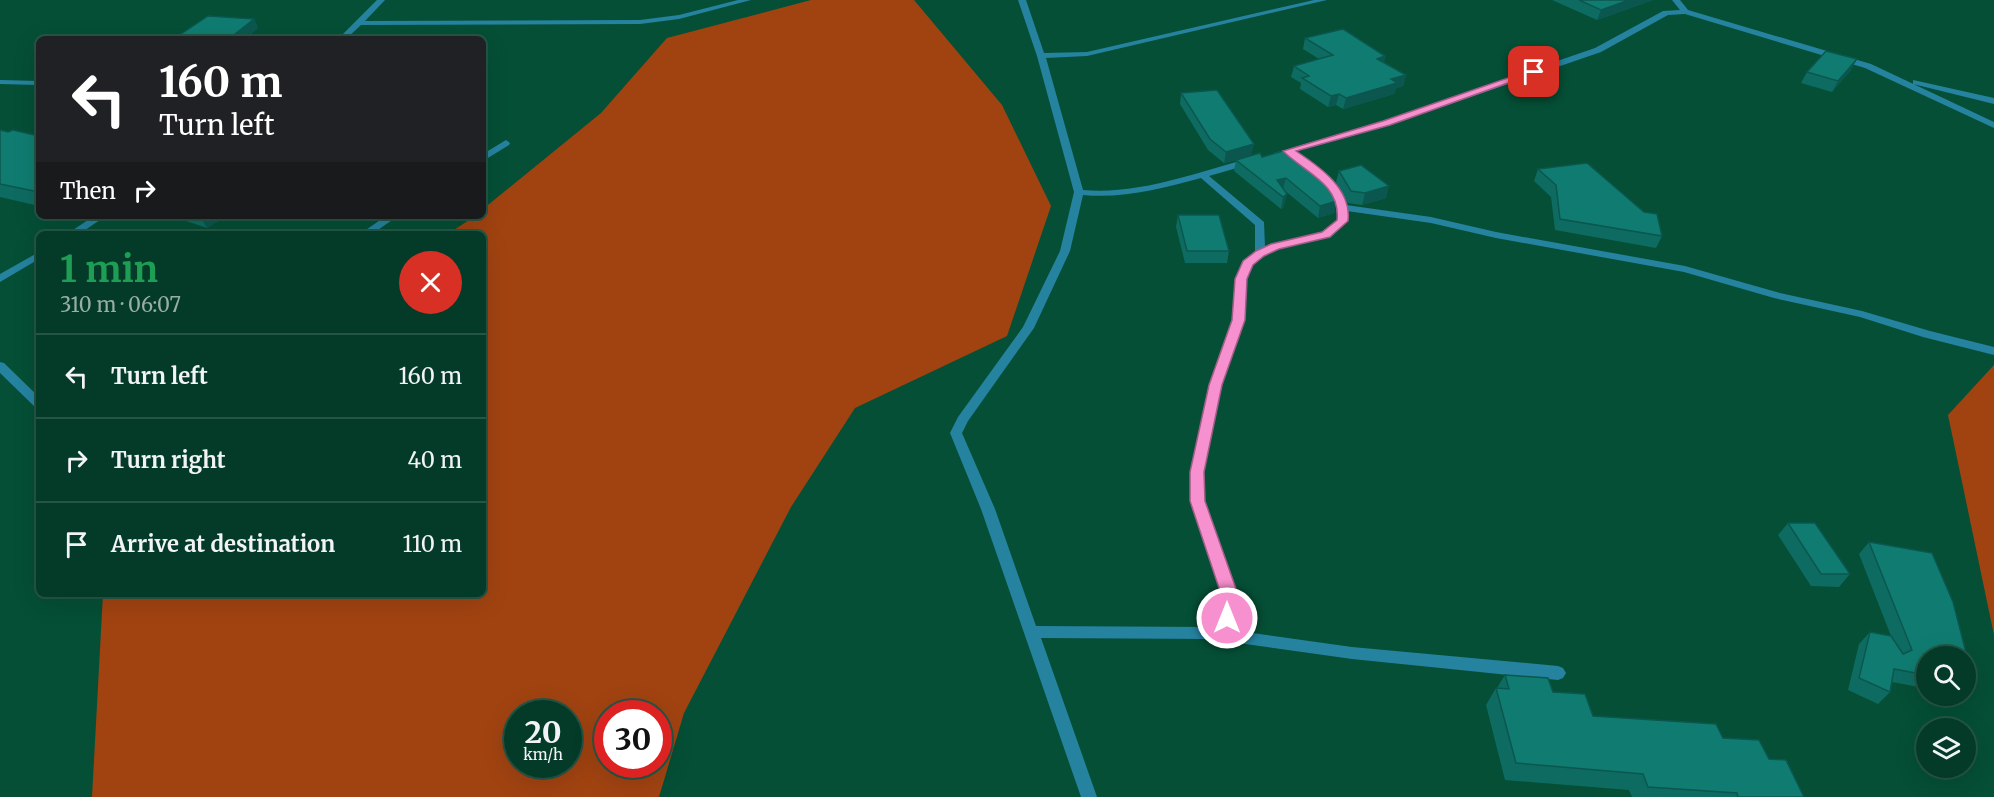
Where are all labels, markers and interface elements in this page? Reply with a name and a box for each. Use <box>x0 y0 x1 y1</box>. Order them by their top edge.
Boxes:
pin <box>1508 46 1559 97</box>
icon: arrive <box>1517 55 1550 88</box>
text: 160 m <box>159 56 283 108</box>
icon: left <box>60 60 138 138</box>
text: Turn left <box>159 108 274 142</box>
icon: right <box>128 174 161 207</box>
text: Then <box>60 177 116 205</box>
text: 1 min <box>60 247 158 292</box>
button: close <box>399 251 462 314</box>
text: 310 m · 06:07 <box>60 292 181 317</box>
icon: left <box>60 360 93 393</box>
text: Turn left <box>111 362 208 390</box>
text: 160 m <box>398 362 462 390</box>
icon: right <box>60 444 93 477</box>
text: Turn right <box>111 446 225 474</box>
text: 40 m <box>407 446 462 474</box>
icon: arrive <box>60 528 93 561</box>
text: Arrive at destination <box>111 530 335 558</box>
text: 110 m <box>403 530 462 558</box>
position arrow <box>1195 586 1259 650</box>
map controls <box>1916 646 1976 778</box>
button: search <box>1916 646 1976 706</box>
speed limit sign: 30 <box>594 700 672 778</box>
text: 20 <box>524 713 562 751</box>
button: layers <box>1916 718 1976 778</box>
text: km/h <box>523 745 563 764</box>

